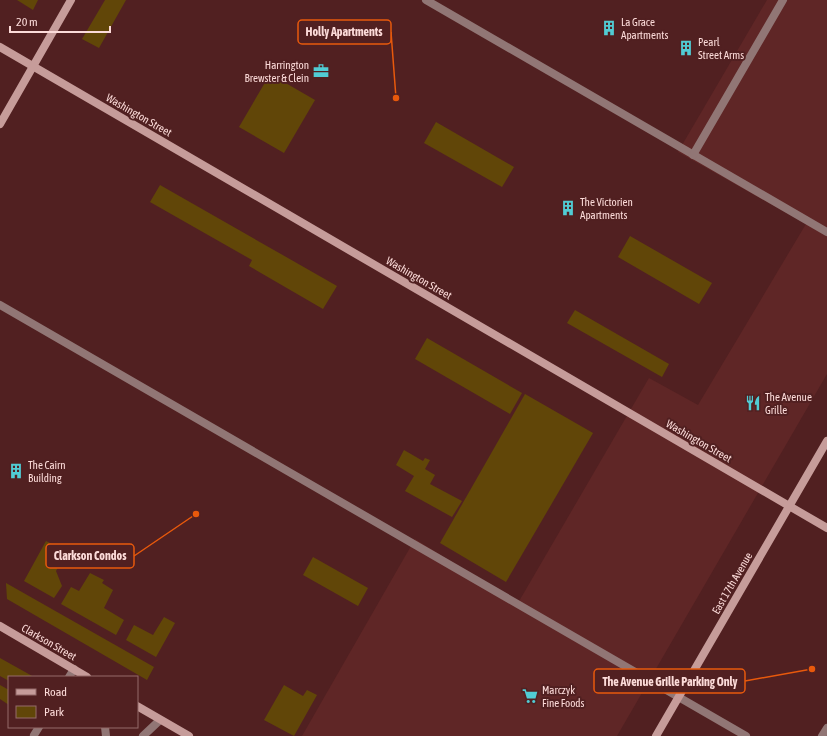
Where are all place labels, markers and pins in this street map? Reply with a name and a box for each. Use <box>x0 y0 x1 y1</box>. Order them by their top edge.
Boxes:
place label: La Grace Apartments <box>621 16 668 41</box>
building icon: La Grace Apartments <box>600 19 618 37</box>
callout: Holly Apartments <box>298 20 391 44</box>
place label: Pearl Street Arms <box>698 36 744 61</box>
building icon: Pearl Street Arms <box>677 39 695 57</box>
place label: Harrington Brewster & Clein <box>245 59 309 84</box>
office icon: Harrington Brewster & Clein <box>312 62 330 80</box>
place label: The Victorien Apartments <box>580 196 633 221</box>
building icon: The Victorien Apartments <box>559 199 577 217</box>
place label: The Avenue Grille <box>765 391 812 416</box>
restaurant icon: The Avenue Grille <box>744 394 762 412</box>
place label: The Cairn Building <box>28 459 66 484</box>
building icon: The Cairn Building <box>7 462 25 480</box>
callout: Clarkson Condos <box>46 544 134 568</box>
callout: The Avenue Grille Parking Only <box>594 669 745 693</box>
place label: Marczyk Fine Foods <box>542 684 585 709</box>
supermarket icon: Marczyk Fine Foods <box>521 687 539 705</box>

